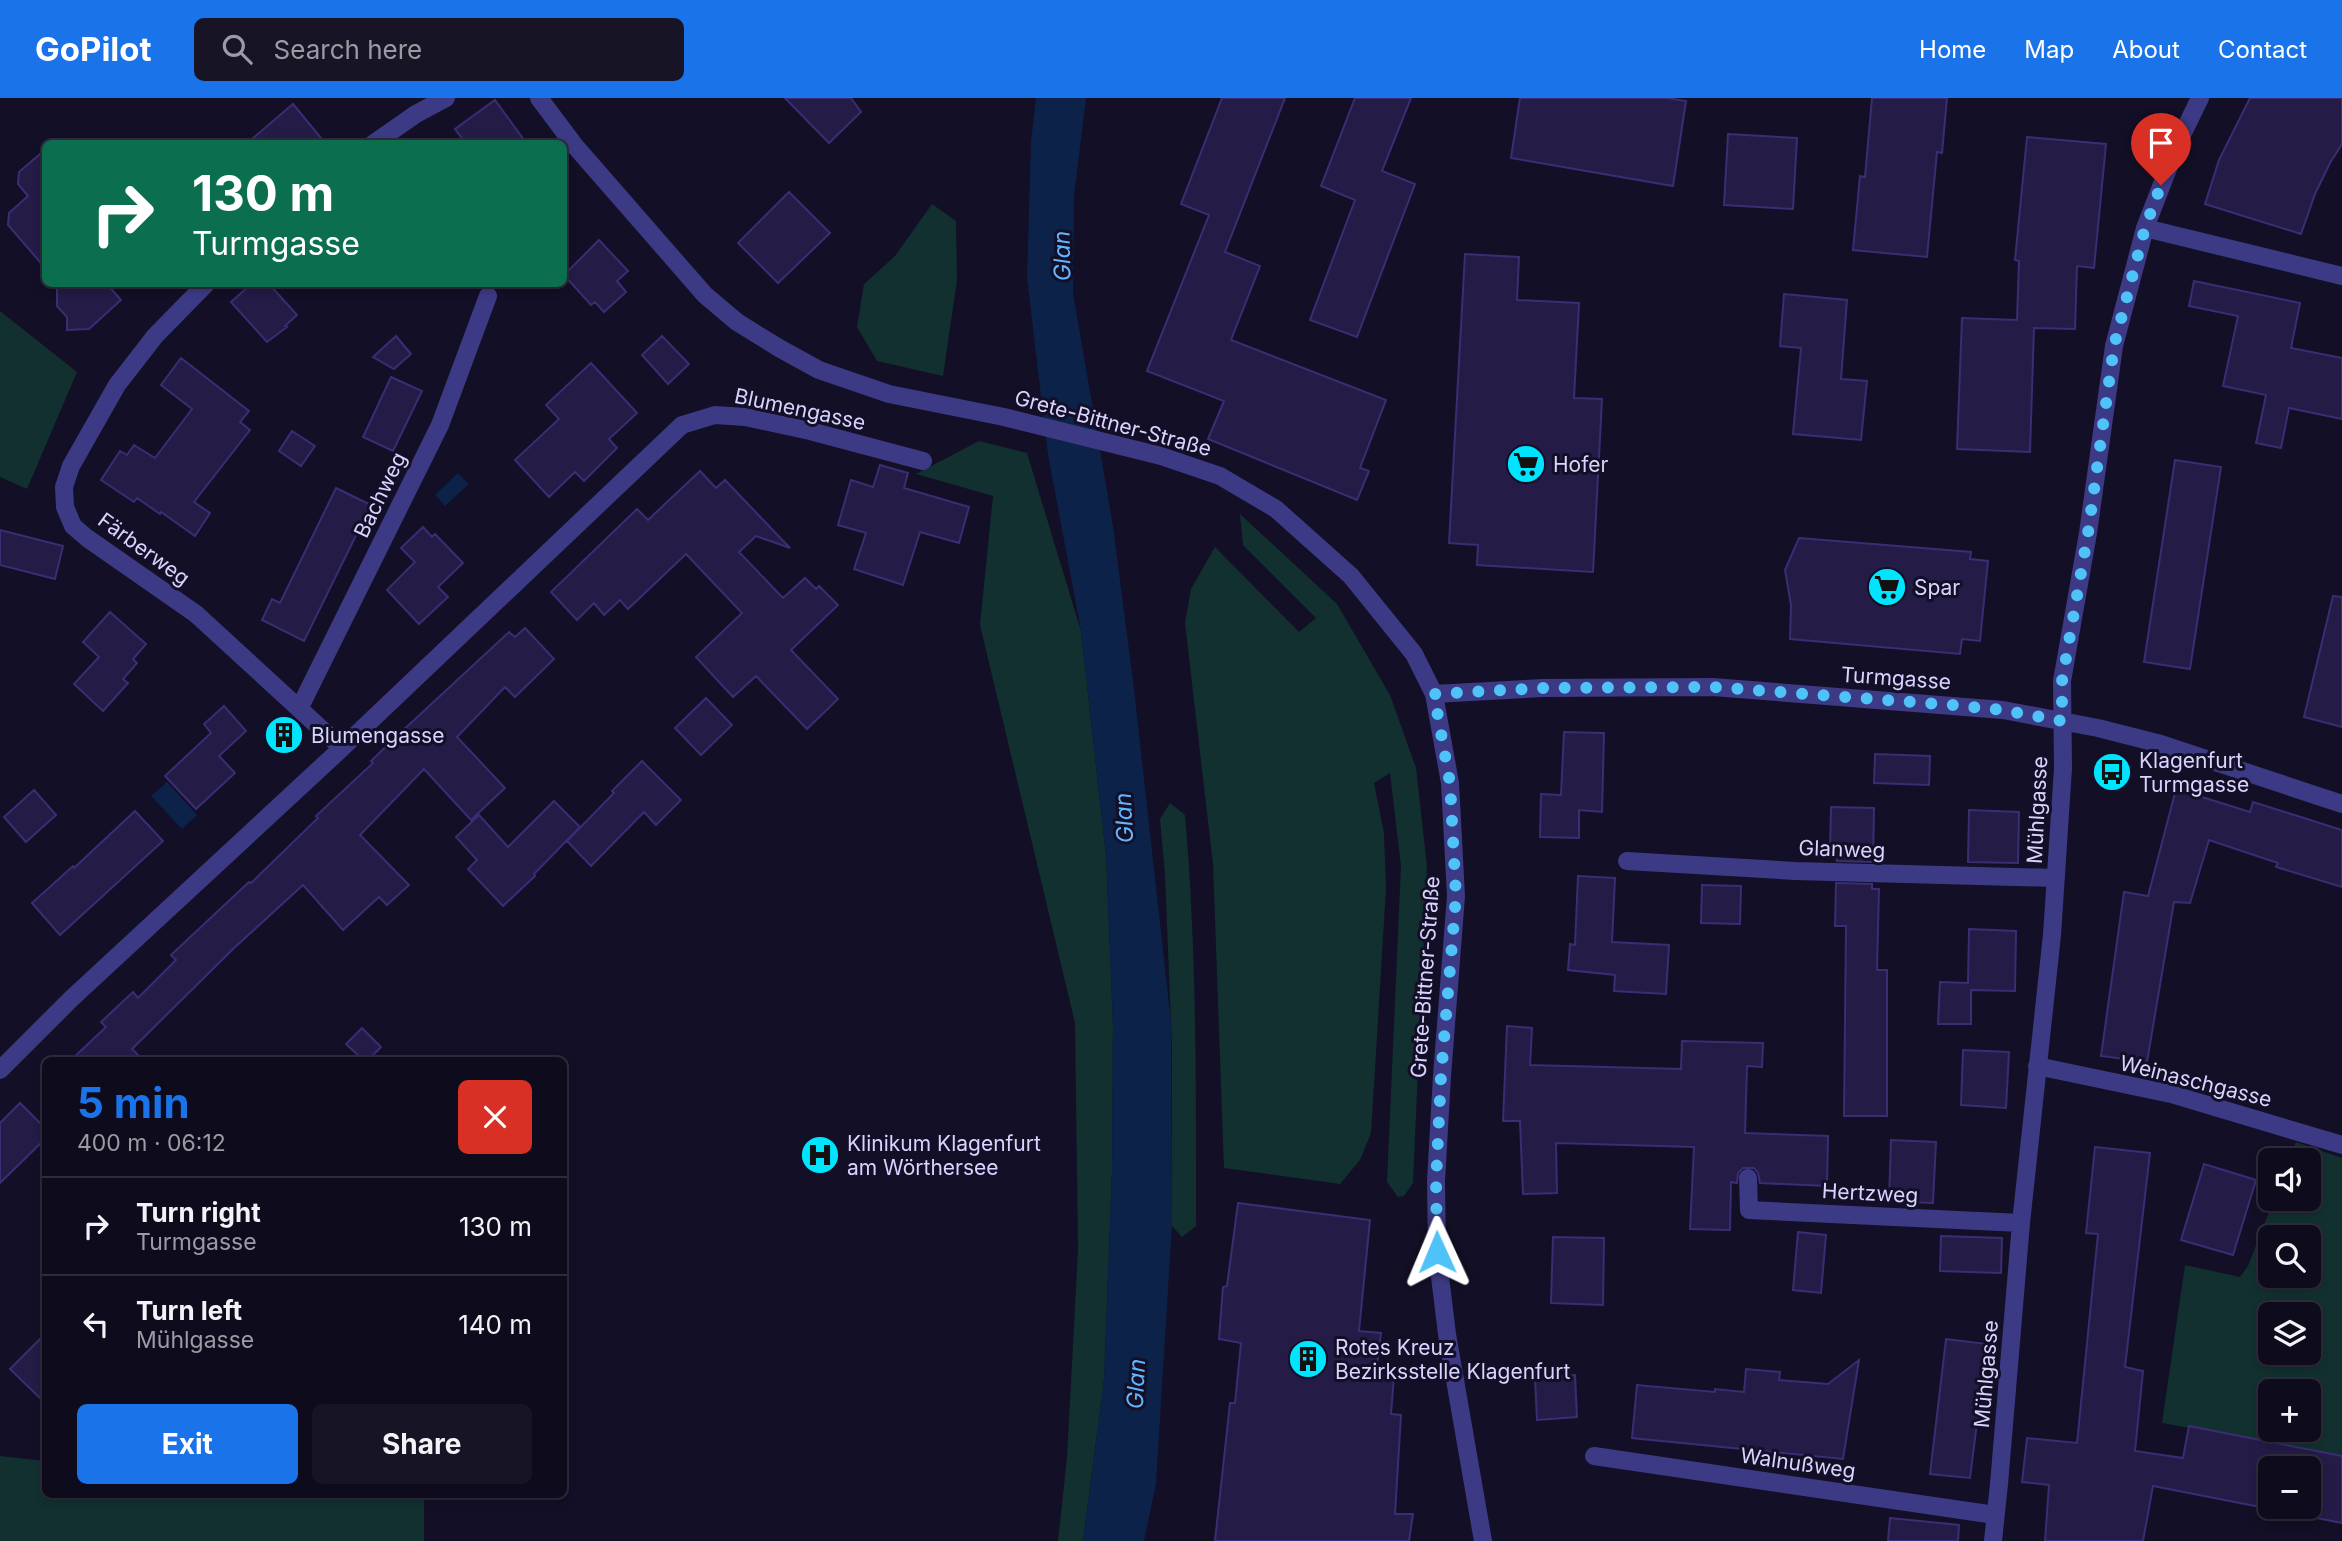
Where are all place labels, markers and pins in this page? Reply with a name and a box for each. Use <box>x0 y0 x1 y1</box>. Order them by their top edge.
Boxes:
pin <box>2131 113 2191 185</box>
supermarket icon: Hofer <box>1505 443 1547 485</box>
place label: Hofer <box>1553 452 1609 477</box>
supermarket icon: Spar <box>1866 566 1908 608</box>
place label: Spar <box>1914 575 1960 600</box>
building icon: Blumengasse <box>263 714 305 756</box>
place label: Blumengasse <box>311 723 444 748</box>
place label: Klagenfurt Turmgasse <box>2139 748 2249 797</box>
bus stop icon: Klagenfurt Turmgasse <box>2091 751 2133 793</box>
place label: Klinikum Klagenfurt am Wörthersee <box>847 1131 1041 1180</box>
hospital icon: Klinikum Klagenfurt am Wörthersee <box>799 1134 841 1176</box>
place label: Rotes Kreuz Bezirksstelle Klagenfurt <box>1335 1335 1570 1384</box>
building icon: Rotes Kreuz Bezirksstelle Klagenfurt <box>1287 1338 1329 1380</box>

